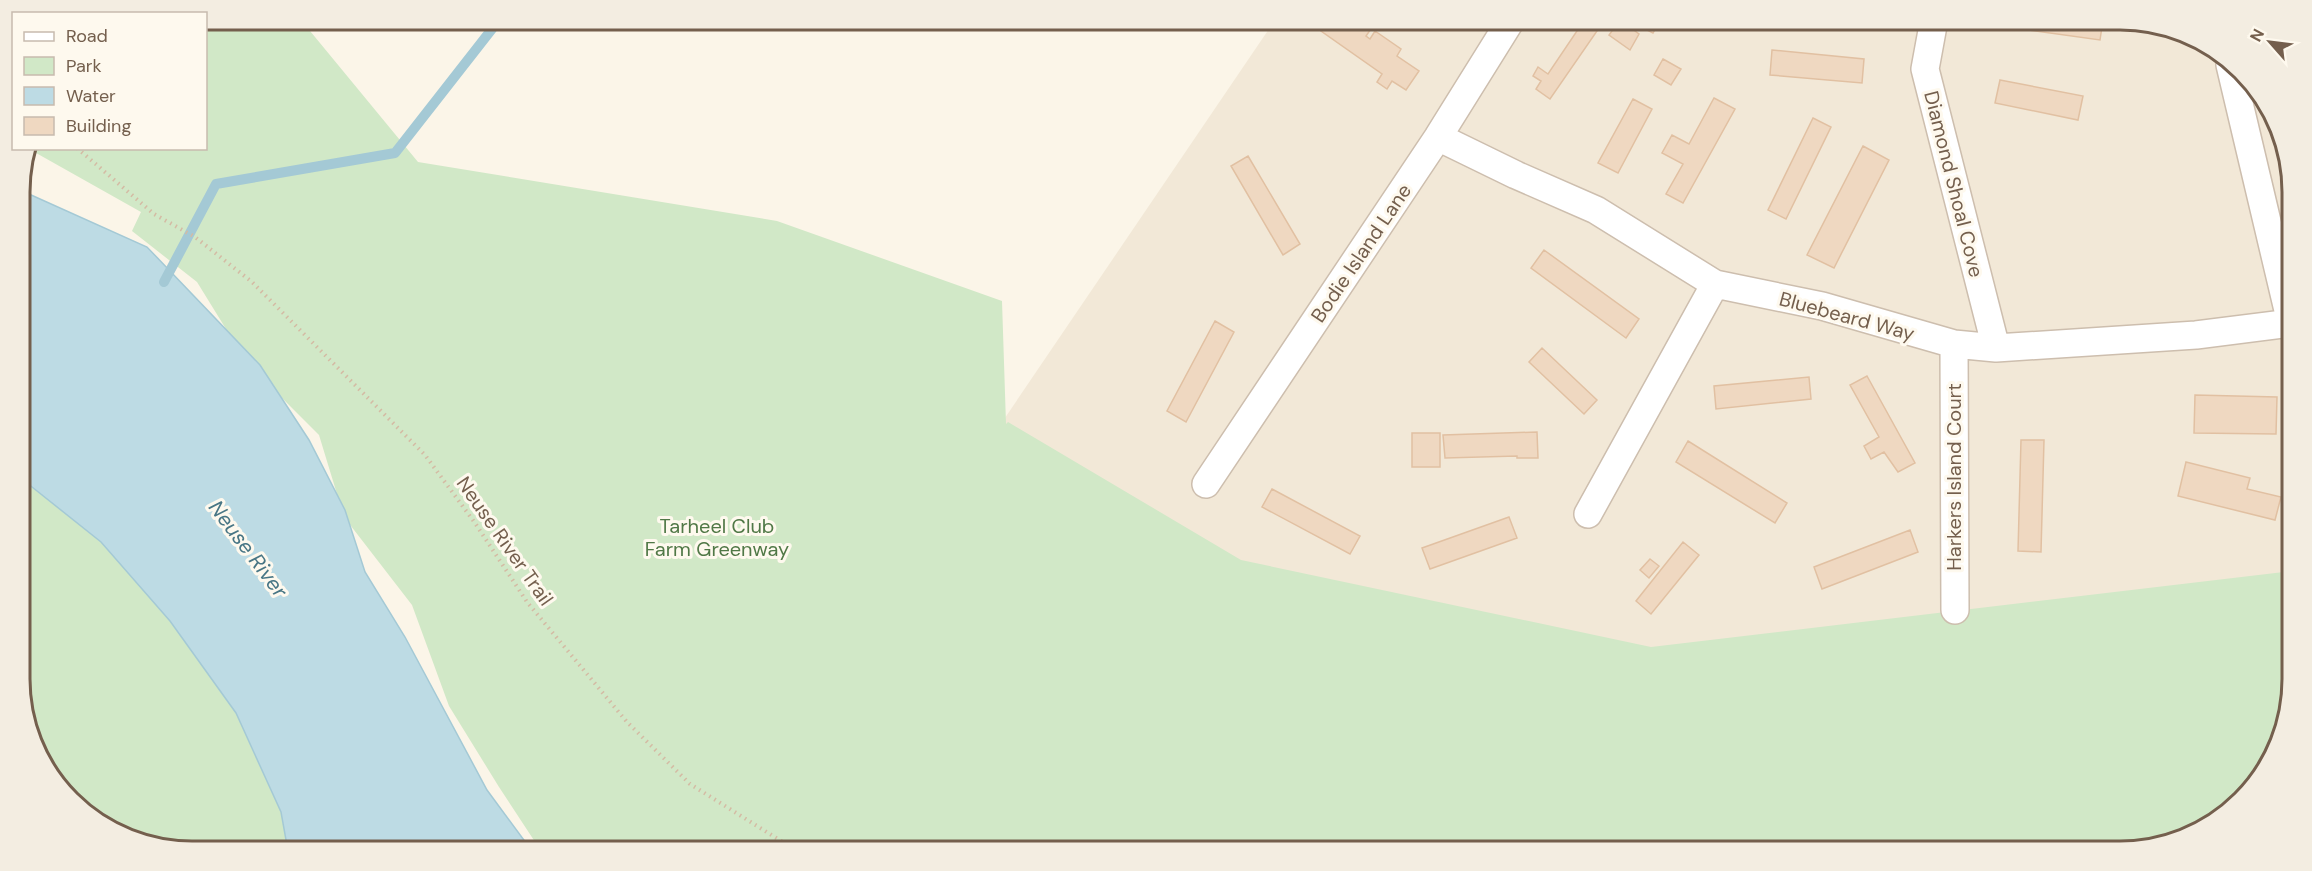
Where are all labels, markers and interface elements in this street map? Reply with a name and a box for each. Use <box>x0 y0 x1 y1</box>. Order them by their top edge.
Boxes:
legend <box>12 12 207 150</box>
north arrow <box>2240 12 2300 72</box>
text: Road <box>66 24 108 48</box>
text: N <box>2245 25 2269 45</box>
text: Park <box>66 54 102 78</box>
text: Water <box>66 84 116 108</box>
street label: Diamond Shoal Cove <box>1918 88 1990 280</box>
text: Building <box>66 114 131 138</box>
street label: Bodie Island Lane <box>1305 179 1417 327</box>
street label: Bluebeard Way <box>1776 285 1918 347</box>
street label: Harkers Island Court <box>1941 383 1967 571</box>
street label: Neuse River Trail <box>451 471 559 611</box>
water label: Neuse River <box>202 495 294 604</box>
park label: Tarheel Club Farm Greenway <box>645 513 789 562</box>

